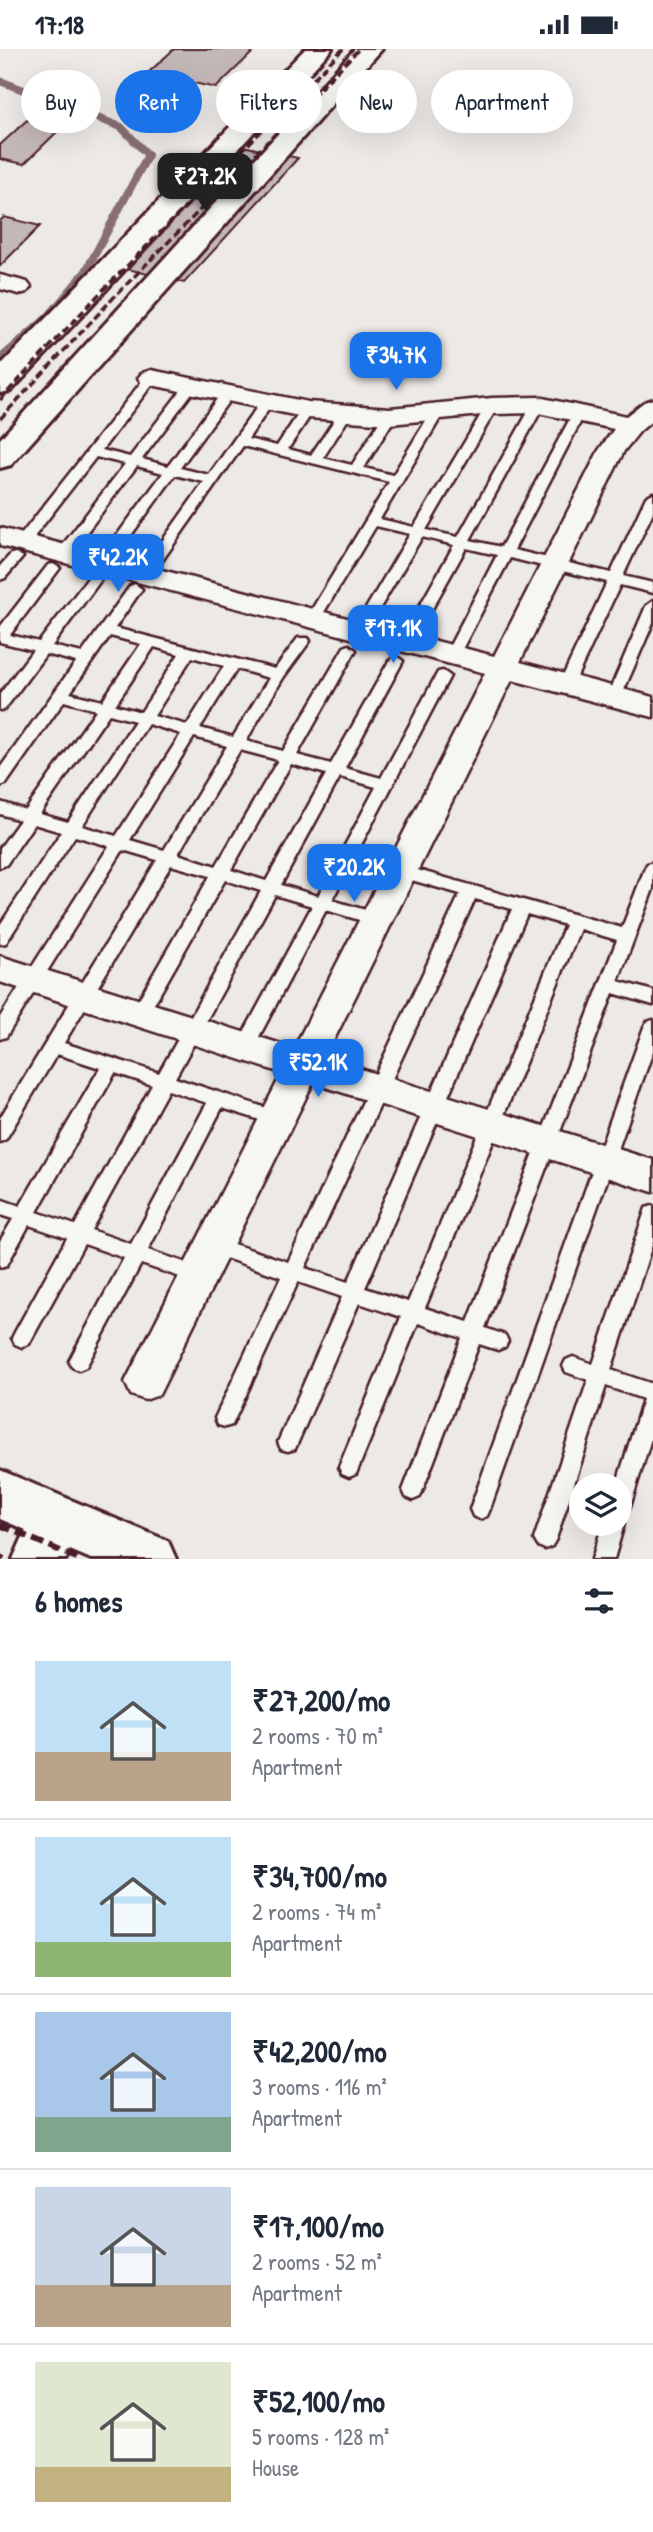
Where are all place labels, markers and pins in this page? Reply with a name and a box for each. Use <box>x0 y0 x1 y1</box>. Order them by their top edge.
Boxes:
pin: ₹27.2K <box>148 153 262 213</box>
pin: ₹34.7K <box>339 333 453 392</box>
pin: ₹42.2K <box>61 535 175 594</box>
pin: ₹17.1K <box>336 605 450 665</box>
pin: ₹20.2K <box>297 845 411 904</box>
pin: ₹52.1K <box>261 1039 375 1099</box>

